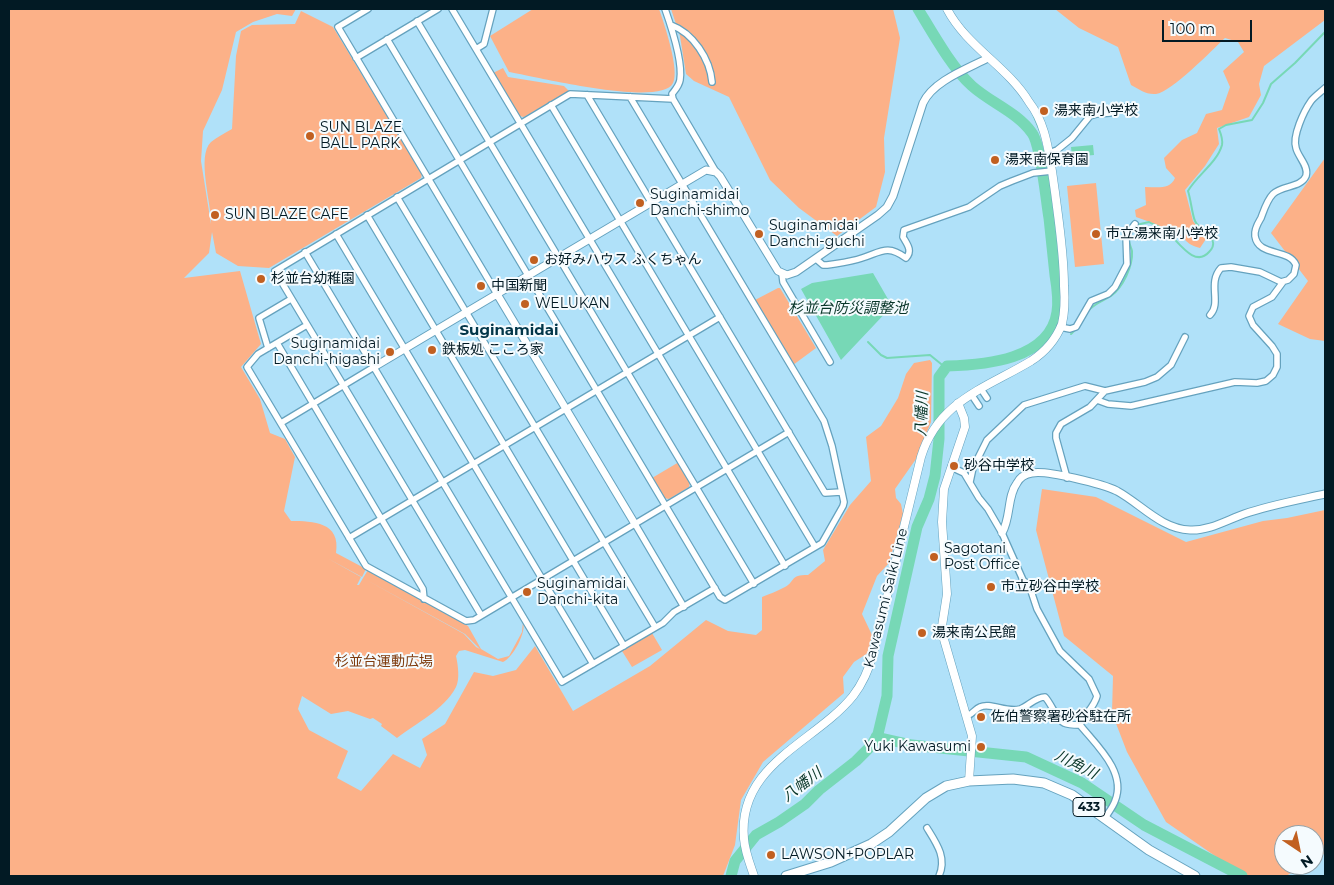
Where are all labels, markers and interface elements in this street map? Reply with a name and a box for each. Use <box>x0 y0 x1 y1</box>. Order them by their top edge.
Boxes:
scale bar <box>1164 10 1254 42</box>
text: 100 m <box>1170 19 1215 38</box>
place label: 湯来南小学校 <box>1054 103 1138 119</box>
marker: 湯来南小学校 <box>1038 105 1050 117</box>
place label: SUN BLAZE BALL PARK <box>320 120 402 152</box>
marker: SUN BLAZE BALL PARK <box>304 130 316 142</box>
place label: 湯来南保育園 <box>1005 152 1089 168</box>
marker: 湯来南保育園 <box>989 154 1001 166</box>
place label: Suginamidai Danchi-shimo <box>650 187 749 220</box>
marker: Suginamidai Danchi-shimo <box>634 197 646 209</box>
place label: SUN BLAZE CAFE <box>225 207 349 223</box>
marker: SUN BLAZE CAFE <box>209 209 221 221</box>
place label: Suginamidai Danchi-guchi <box>769 218 865 250</box>
place label: 市立湯来南小学校 <box>1106 226 1218 242</box>
marker: Suginamidai Danchi-guchi <box>753 228 765 240</box>
marker: 市立湯来南小学校 <box>1090 228 1102 240</box>
place label: お好みハウス ふくちゃん <box>544 252 702 268</box>
marker: お好みハウス ふくちゃん <box>528 254 540 266</box>
place label: 杉並台幼稚園 <box>271 271 355 287</box>
marker: 杉並台幼稚園 <box>255 273 267 285</box>
place label: 中国新聞 <box>491 278 547 294</box>
marker: 中国新聞 <box>475 280 487 292</box>
place label: WELUKAN <box>535 296 610 312</box>
marker: WELUKAN <box>519 298 531 310</box>
water label: 杉並台防災調整池 <box>788 300 908 318</box>
district label: Suginamidai <box>460 322 558 340</box>
place label: Suginamidai Danchi-higashi <box>273 336 380 368</box>
place label: 鉄板処 こころ家 <box>442 342 544 358</box>
marker: 鉄板処 こころ家 <box>426 344 438 356</box>
marker: Suginamidai Danchi-higashi <box>384 346 396 358</box>
water label: 八幡川 <box>912 391 932 437</box>
place label: 砂谷中学校 <box>964 458 1034 474</box>
marker: 砂谷中学校 <box>948 460 960 472</box>
street label: Kawasumi Saiki Line <box>861 527 911 669</box>
place label: Sagotani Post Office <box>944 541 1020 574</box>
marker: Sagotani Post Office <box>928 551 940 563</box>
place label: Suginamidai Danchi-kita <box>537 576 626 608</box>
place label: 市立砂谷中学校 <box>1001 579 1099 595</box>
marker: 市立砂谷中学校 <box>985 581 997 593</box>
marker: Suginamidai Danchi-kita <box>521 586 533 598</box>
place label: 湯来南公民館 <box>932 625 1016 641</box>
marker: 湯来南公民館 <box>916 627 928 639</box>
park label: 杉並台運動広場 <box>335 654 433 670</box>
place label: 佐伯警察署砂谷駐在所 <box>991 709 1131 725</box>
marker: 佐伯警察署砂谷駐在所 <box>975 711 987 723</box>
place label: Yuki Kawasumi <box>864 739 971 755</box>
marker: Yuki Kawasumi <box>975 741 987 753</box>
water label: 川角川 <box>1052 747 1100 783</box>
water label: 八幡川 <box>779 764 825 806</box>
road number: 433 <box>1073 798 1105 816</box>
north arrow <box>1274 825 1324 875</box>
place label: LAWSON+POPLAR <box>781 847 914 863</box>
marker: LAWSON+POPLAR <box>765 849 777 861</box>
text: N <box>1297 851 1317 872</box>

